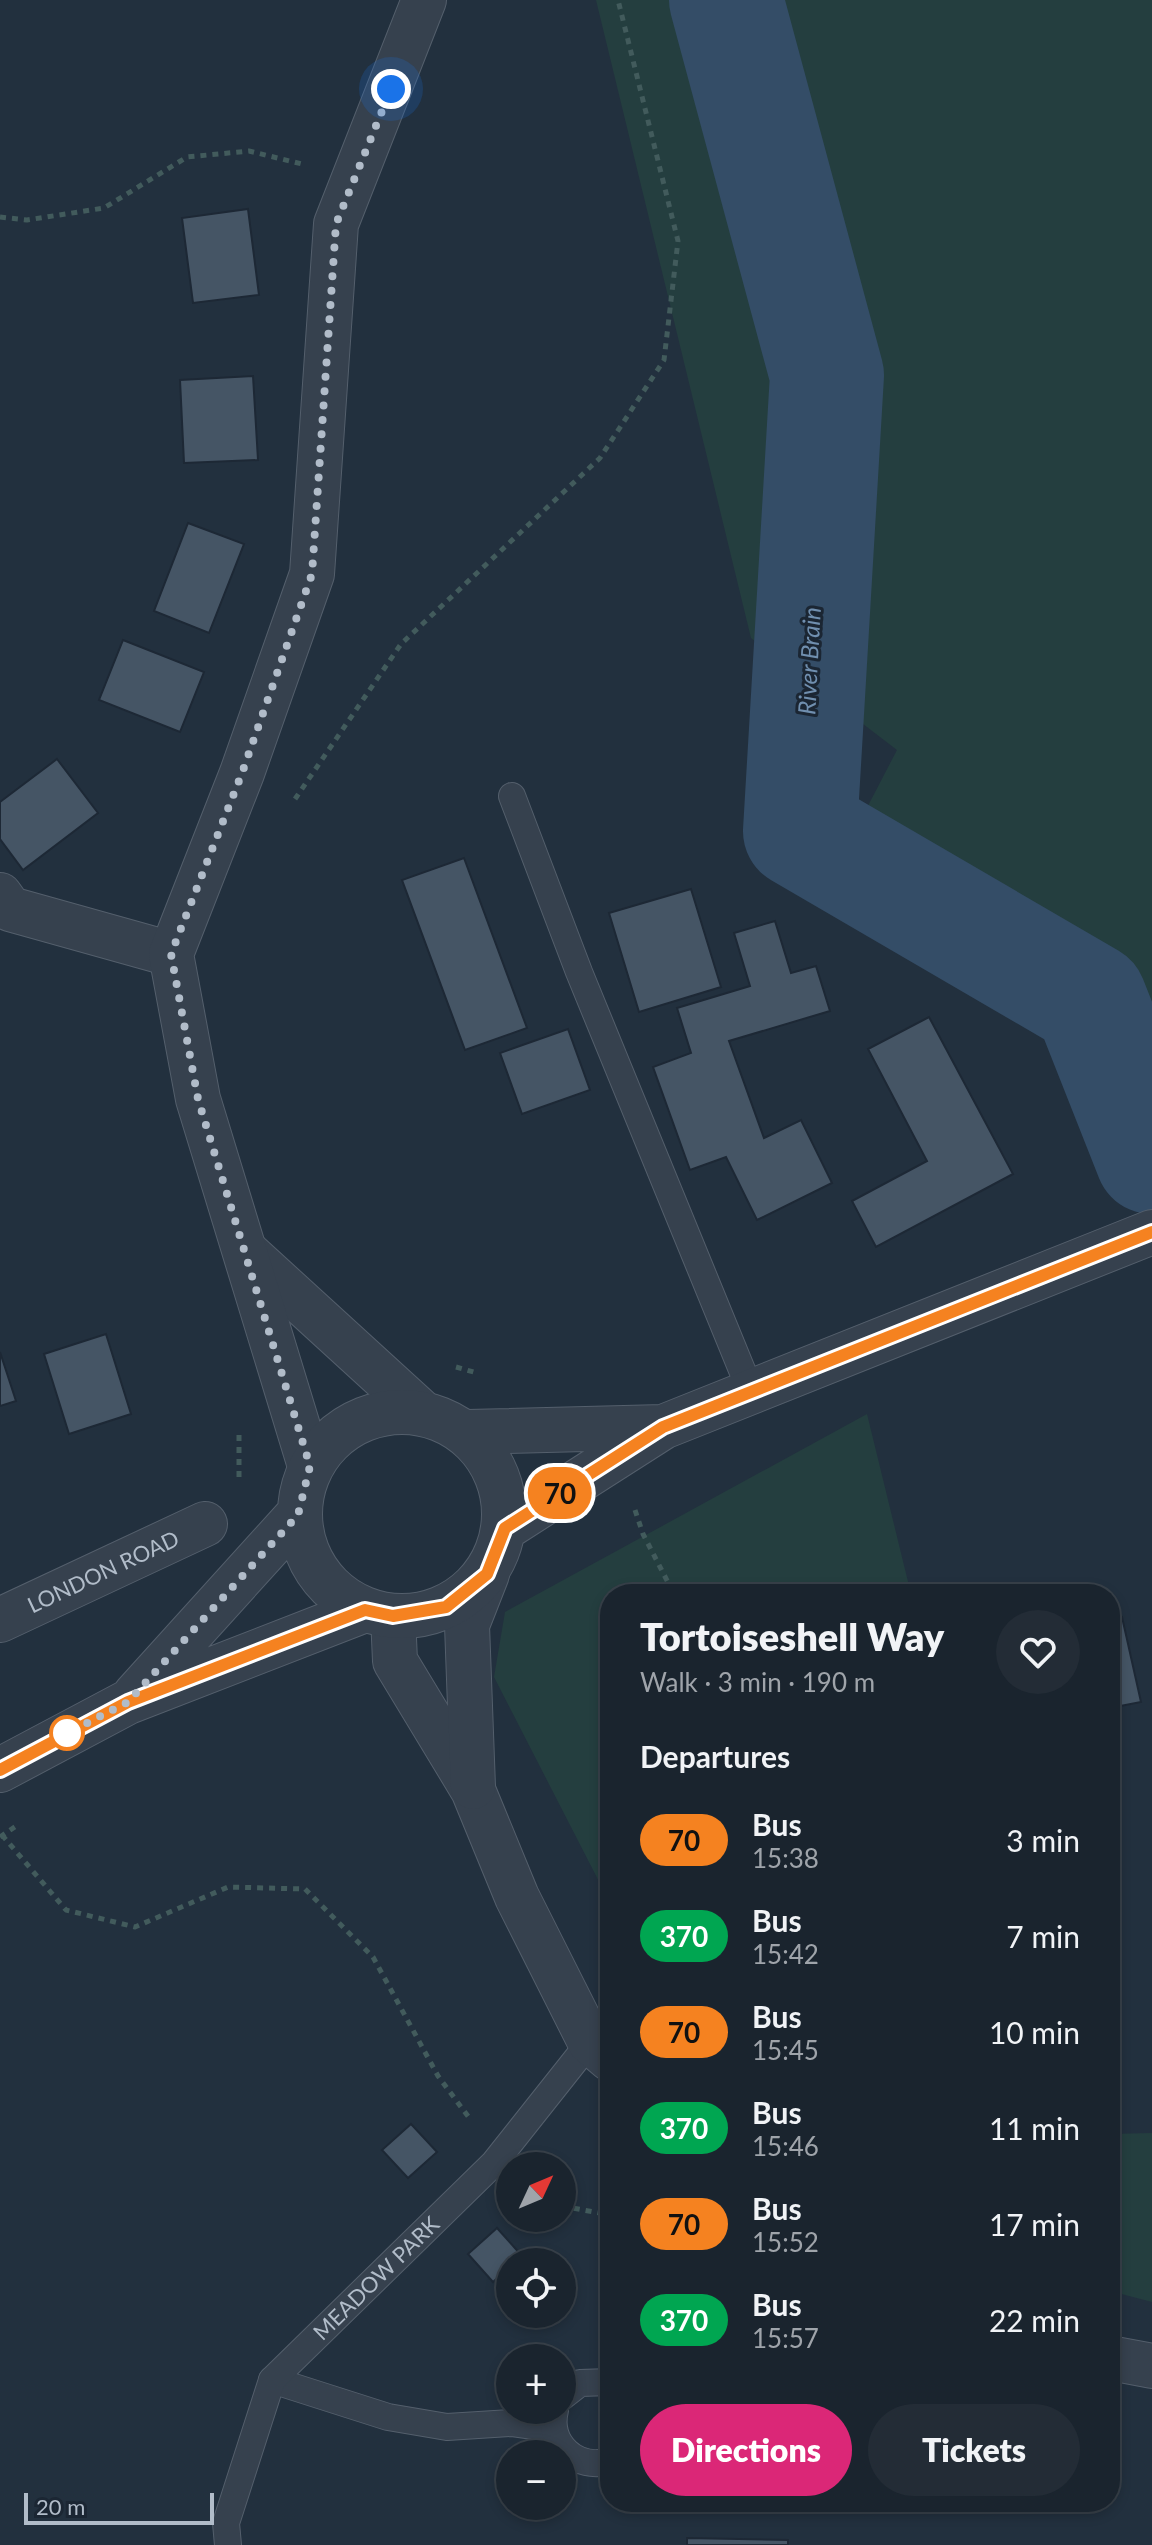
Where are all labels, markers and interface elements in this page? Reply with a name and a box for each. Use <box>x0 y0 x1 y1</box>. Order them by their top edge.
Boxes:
your location <box>371 69 411 109</box>
water label: River Brain <box>791 606 826 715</box>
line badge: 70 <box>524 1467 596 1519</box>
text: 70 <box>544 1476 576 1510</box>
street label: LONDON ROAD <box>23 1524 183 1618</box>
button: heart <box>996 1610 1080 1694</box>
text: Tortoiseshell Way <box>640 1613 944 1659</box>
text: Walk · 3 min · 190 m <box>640 1666 875 1698</box>
unlabelled marker <box>50 1716 84 1750</box>
text: Departures <box>640 1738 790 1774</box>
text: Bus <box>752 1806 802 1842</box>
text: 3 min <box>1006 1822 1080 1858</box>
text: 70 <box>668 1823 700 1857</box>
text: 15:38 <box>752 1842 819 1874</box>
text: Bus <box>752 1902 802 1938</box>
text: 7 min <box>1006 1918 1080 1954</box>
text: 370 <box>660 1919 708 1953</box>
text: 15:42 <box>752 1938 819 1970</box>
text: Bus <box>752 1998 802 2034</box>
text: 10 min <box>989 2014 1080 2050</box>
text: 70 <box>668 2015 700 2049</box>
text: 15:45 <box>752 2034 819 2066</box>
text: Bus <box>752 2094 802 2130</box>
text: 11 min <box>989 2110 1080 2146</box>
text: 370 <box>660 2111 708 2145</box>
text: 15:46 <box>752 2130 819 2162</box>
north arrow <box>496 2152 576 2232</box>
map controls <box>496 2152 576 2520</box>
text: Bus <box>752 2190 802 2226</box>
text: 17 min <box>989 2206 1080 2242</box>
text: 70 <box>668 2207 700 2241</box>
street label: MEADOW PARK <box>307 2210 445 2345</box>
text: 15:52 <box>752 2226 819 2258</box>
button: locate <box>496 2248 576 2328</box>
text: Bus <box>752 2286 802 2322</box>
text: 22 min <box>989 2302 1080 2338</box>
text: 370 <box>660 2303 708 2337</box>
text: 15:57 <box>752 2322 819 2354</box>
button: + <box>496 2344 576 2424</box>
button: Directions <box>640 2404 852 2496</box>
button: Tickets <box>868 2404 1080 2496</box>
button: − <box>496 2440 576 2520</box>
scale bar <box>24 2489 214 2525</box>
text: 20 m <box>36 2493 85 2520</box>

